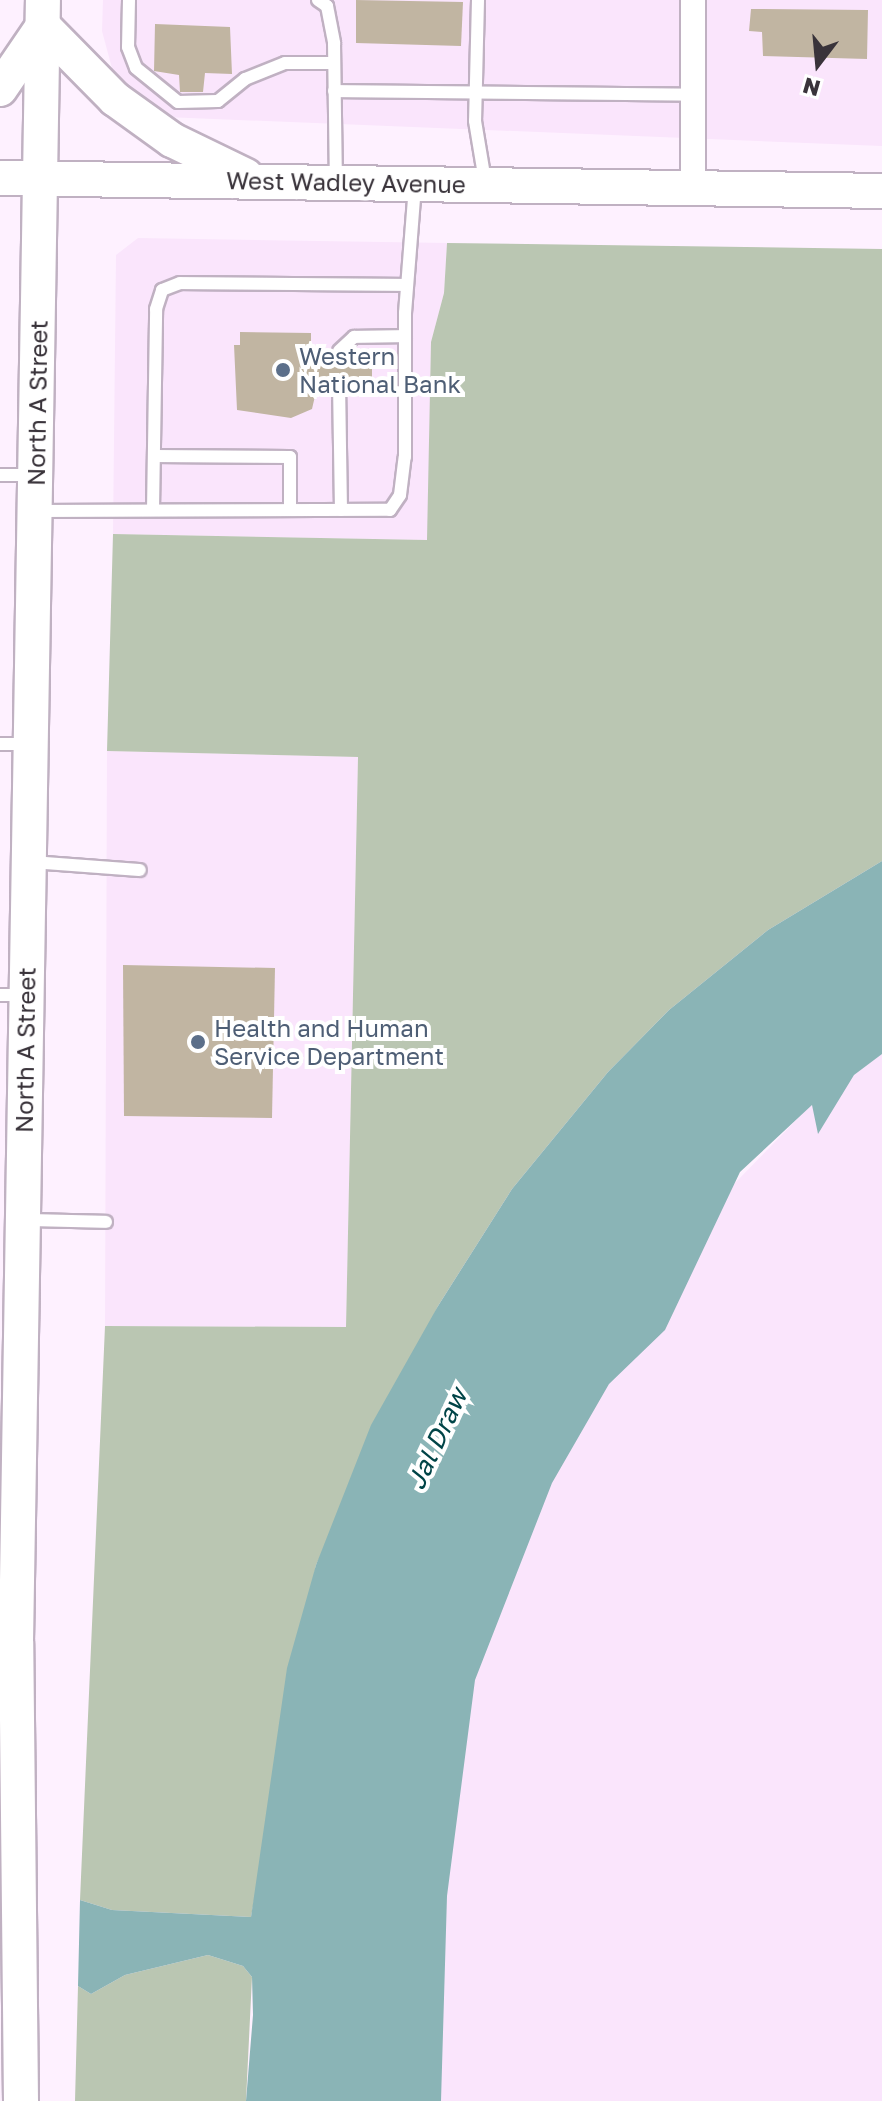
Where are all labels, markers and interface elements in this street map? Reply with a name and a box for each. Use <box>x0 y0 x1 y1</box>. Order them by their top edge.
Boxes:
north arrow <box>778 24 858 104</box>
text: N <box>799 72 823 103</box>
street label: West Wadley Avenue <box>226 166 466 198</box>
street label: North A Street <box>21 320 53 486</box>
place label: Western National Bank <box>299 342 461 398</box>
marker: Western National Bank <box>274 361 292 379</box>
street label: North A Street <box>9 967 41 1133</box>
place label: Health and Human Service Department <box>214 1014 444 1070</box>
marker: Health and Human Service Department <box>189 1033 207 1051</box>
water label: Jal Draw <box>400 1384 474 1494</box>

